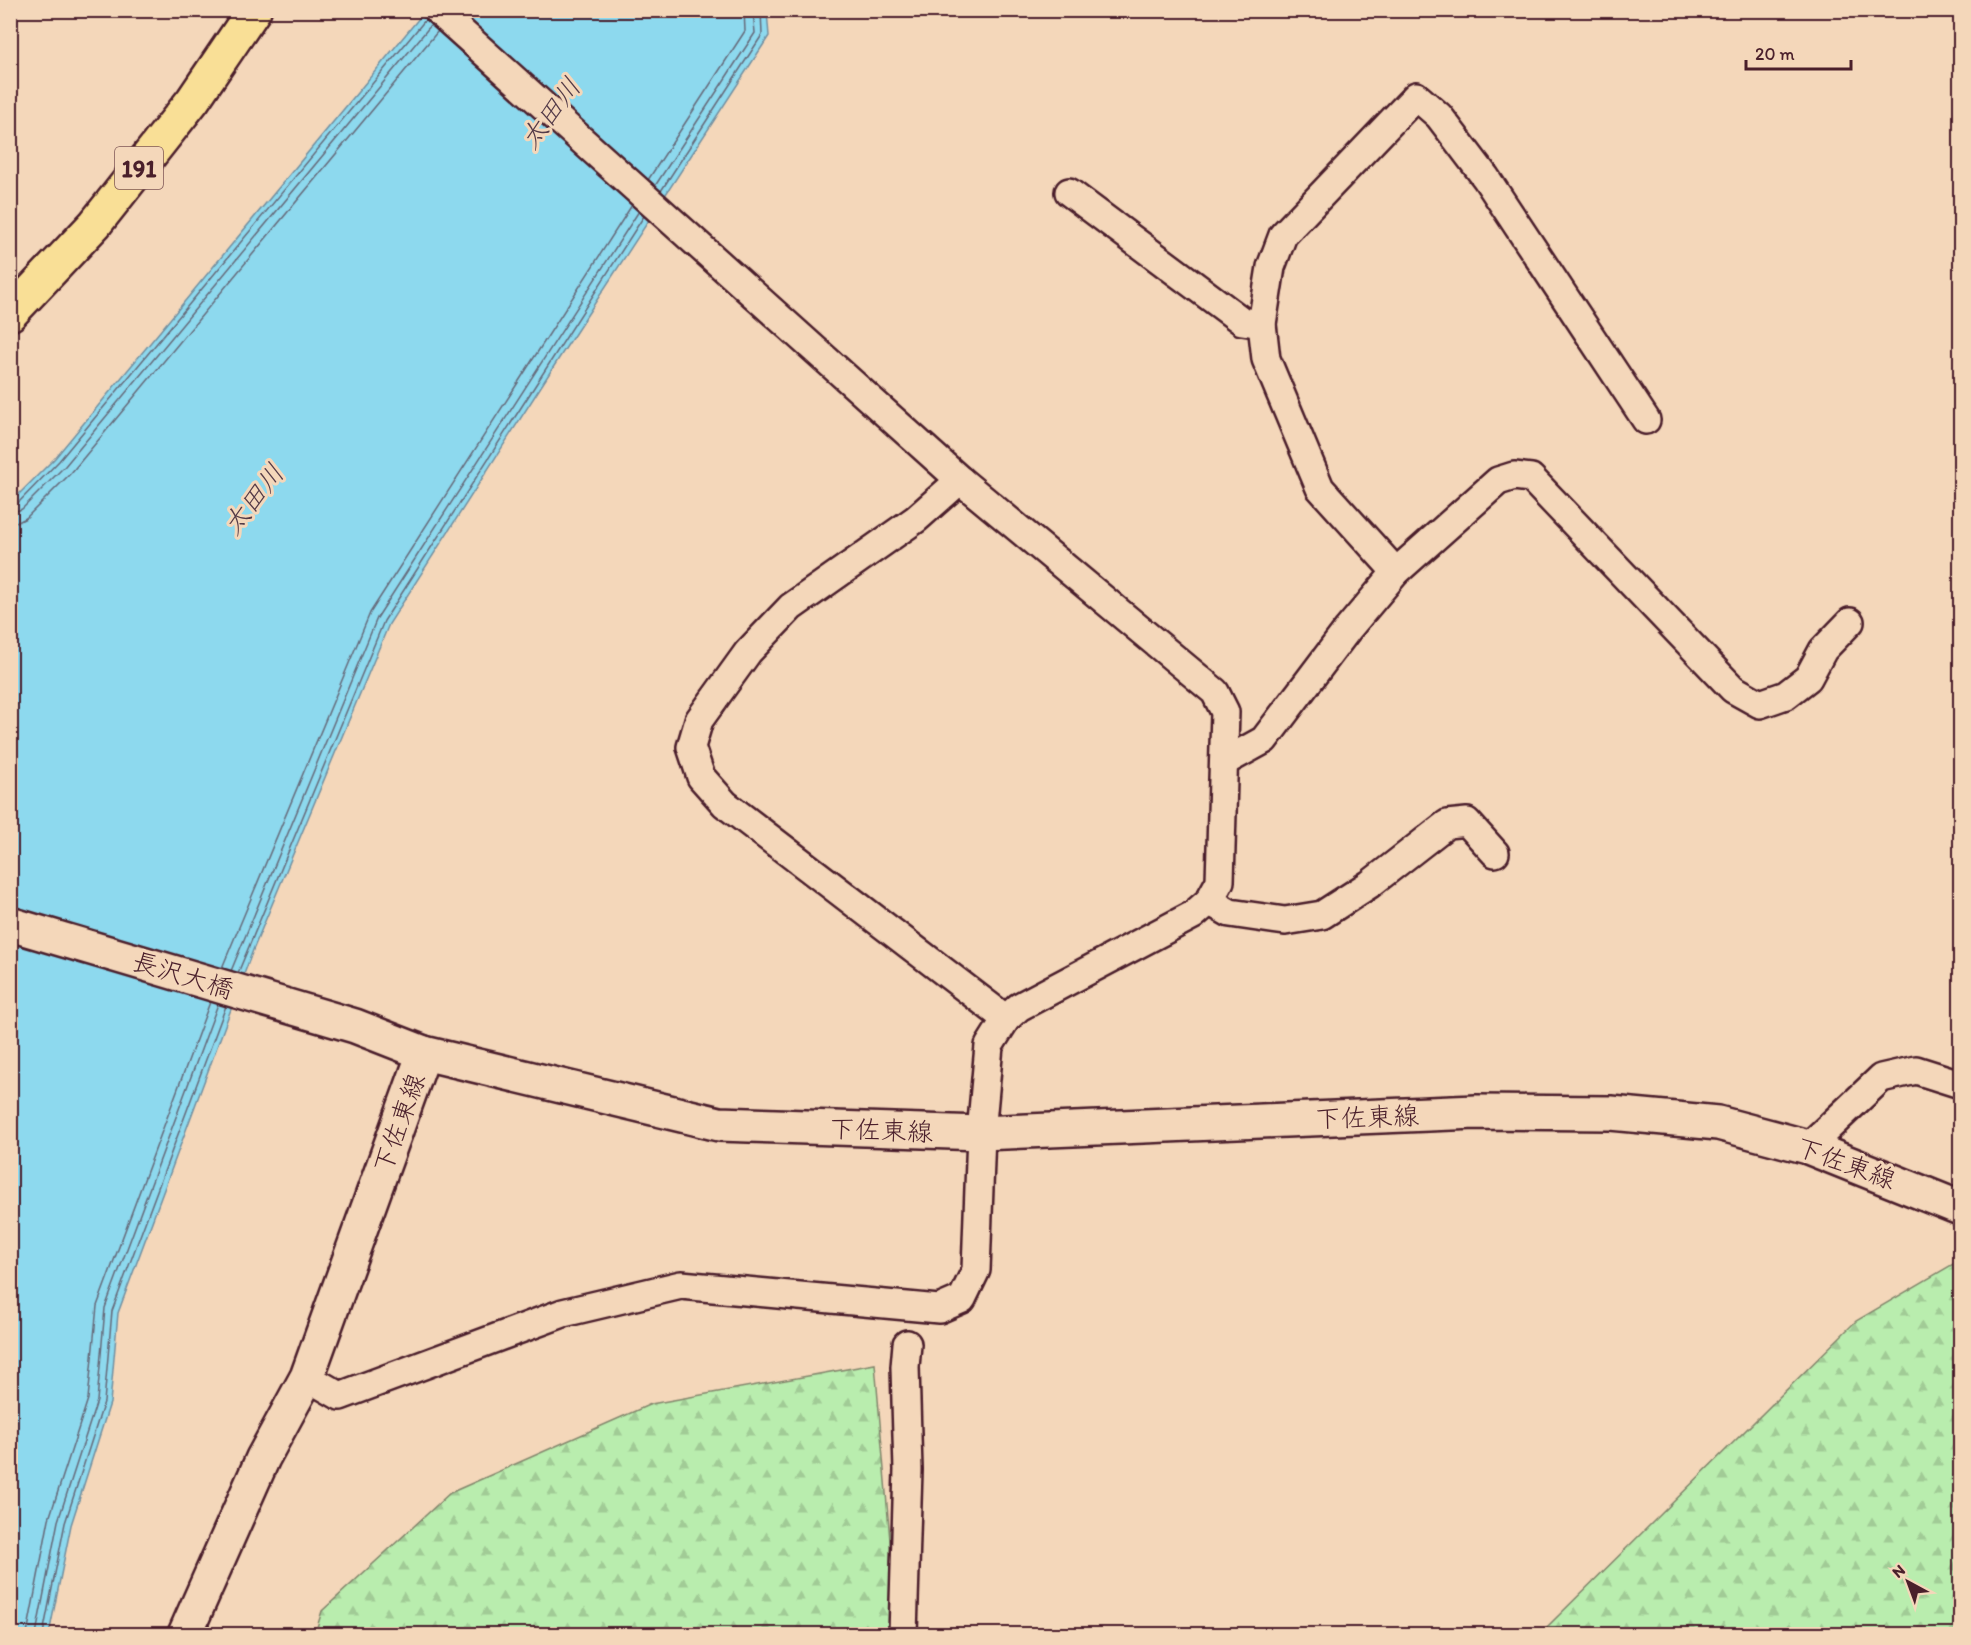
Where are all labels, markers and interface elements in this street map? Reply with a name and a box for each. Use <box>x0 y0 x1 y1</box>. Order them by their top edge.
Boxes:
scale bar <box>1746 33 1851 71</box>
text: 20 m <box>1755 43 1795 65</box>
water label: 太田川 <box>512 71 588 155</box>
road number: 191 <box>115 147 163 189</box>
water label: 太田川 <box>215 457 291 541</box>
street label: 長沢大橋 <box>129 944 237 1006</box>
street label: 下佐東線 <box>366 1069 432 1177</box>
street label: 下佐東線 <box>1314 1099 1420 1135</box>
street label: 下佐東線 <box>828 1112 934 1148</box>
street label: 下佐東線 <box>1792 1130 1900 1196</box>
north arrow <box>1878 1552 1938 1612</box>
text: N <box>1888 1560 1909 1582</box>

